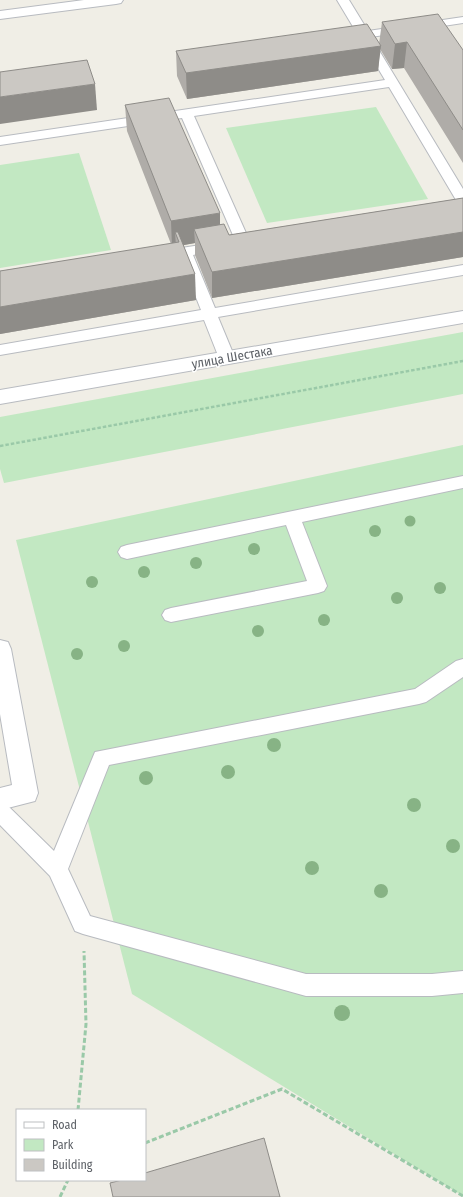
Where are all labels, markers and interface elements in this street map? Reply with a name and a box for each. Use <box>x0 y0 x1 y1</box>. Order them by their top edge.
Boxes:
street label: улица Шестака <box>190 343 274 371</box>
legend <box>16 1109 146 1181</box>
text: Road <box>52 1118 77 1132</box>
text: Park <box>52 1138 74 1152</box>
text: Building <box>52 1158 93 1172</box>

